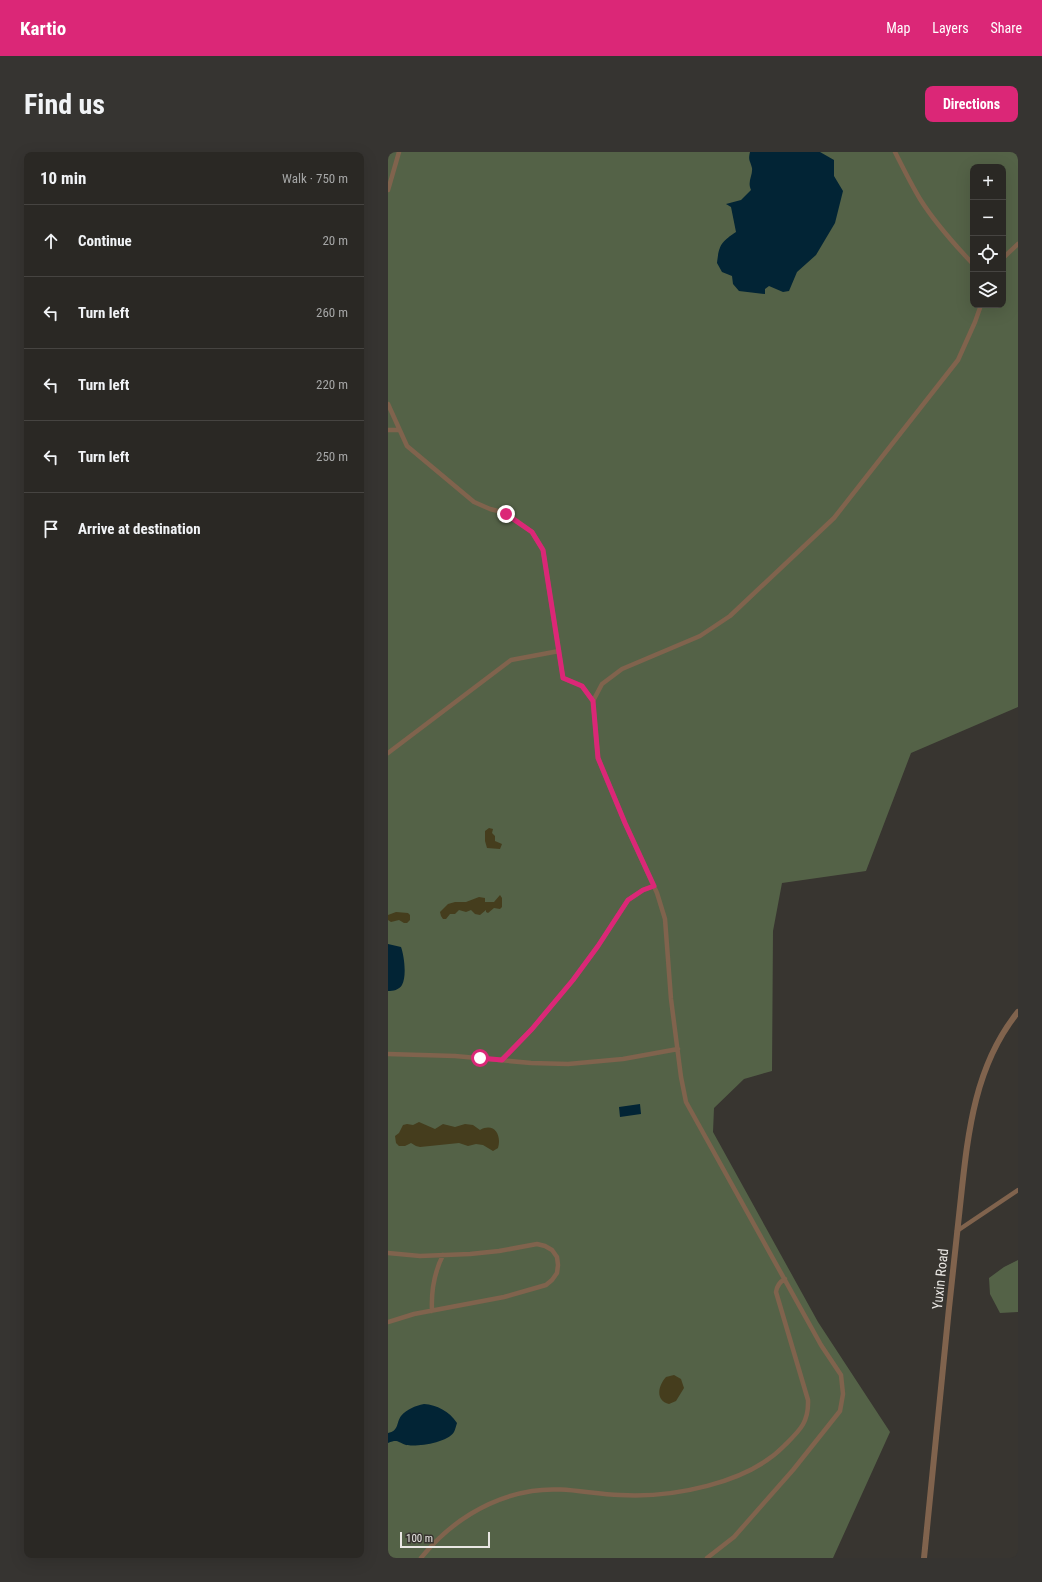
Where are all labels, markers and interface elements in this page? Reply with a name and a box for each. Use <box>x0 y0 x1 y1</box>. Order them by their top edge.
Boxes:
text: Kartio <box>20 17 66 40</box>
text: Map <box>886 20 910 36</box>
text: Layers <box>932 20 969 36</box>
text: Share <box>991 20 1022 36</box>
button: Directions <box>925 86 1018 122</box>
text: Find us <box>24 88 105 121</box>
map controls <box>970 164 1006 308</box>
button: + <box>970 164 1006 200</box>
text: 10 min <box>40 168 86 188</box>
text: Walk · 750 m <box>282 171 348 186</box>
button: − <box>970 200 1006 236</box>
icon: ahead <box>40 230 62 252</box>
text: Continue <box>78 232 132 250</box>
text: 20 m <box>322 233 348 248</box>
button: locate <box>970 236 1006 272</box>
button: layers <box>970 272 1006 308</box>
icon: left <box>40 302 62 324</box>
text: Turn left <box>78 304 129 322</box>
text: 260 m <box>316 305 348 320</box>
icon: left <box>40 374 62 396</box>
text: Turn left <box>78 376 129 394</box>
text: 220 m <box>316 377 348 392</box>
icon: left <box>40 446 62 468</box>
text: Turn left <box>78 448 129 466</box>
text: 250 m <box>316 449 348 464</box>
route end <box>497 505 515 523</box>
icon: arrive <box>40 518 62 540</box>
text: Arrive at destination <box>78 520 201 538</box>
route start <box>471 1049 489 1067</box>
street label: Yuxin Road <box>929 1248 951 1310</box>
scale bar <box>400 1530 490 1549</box>
text: 100 m <box>406 1532 433 1545</box>

